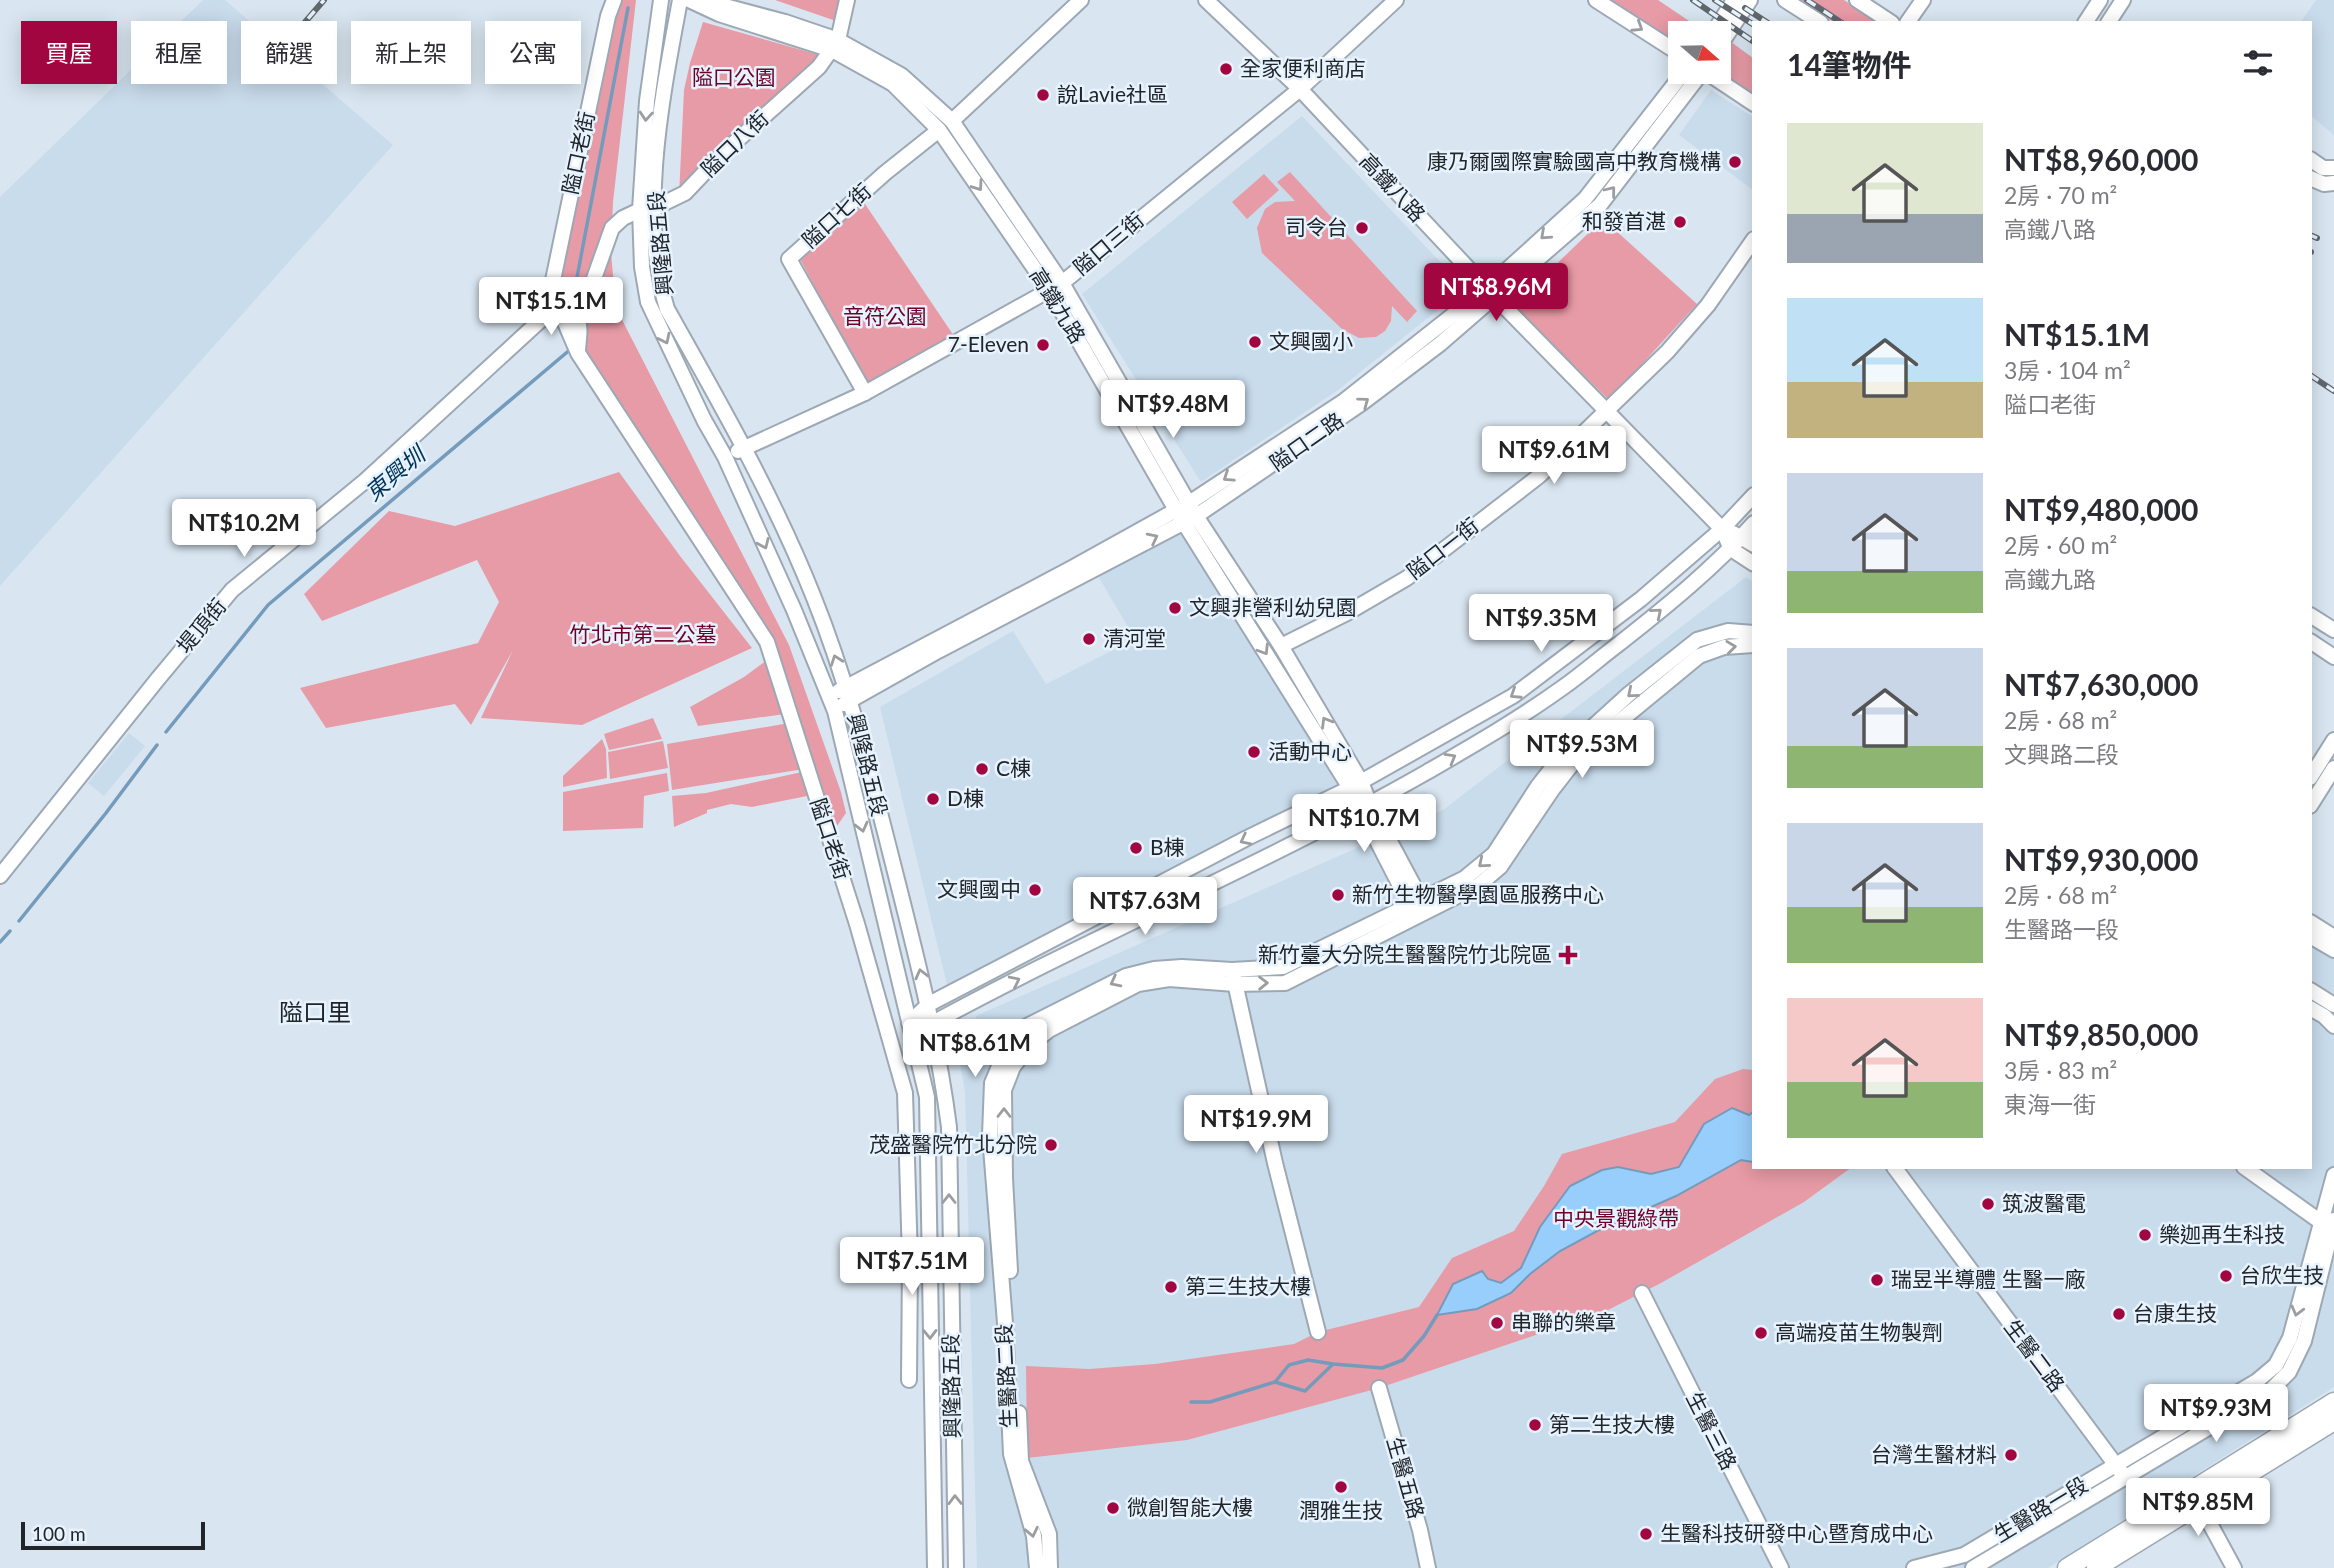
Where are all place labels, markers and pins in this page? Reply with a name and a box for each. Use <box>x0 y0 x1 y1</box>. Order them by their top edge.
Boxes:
place label: 全家便利商店 <box>1240 55 1366 80</box>
marker: 全家便利商店 <box>1218 61 1234 77</box>
place label: 說Lavie社區 <box>1057 81 1168 106</box>
marker: 說Lavie社區 <box>1035 87 1051 103</box>
place label: 康乃爾國際實驗國高中教育機構 <box>1427 148 1721 173</box>
marker: 康乃爾國際實驗國高中教育機構 <box>1727 154 1743 170</box>
place label: 和發首湛 <box>1582 208 1666 233</box>
place label: 司令台 <box>1285 214 1348 239</box>
marker: 和發首湛 <box>1672 214 1688 230</box>
marker: 司令台 <box>1354 220 1370 236</box>
pin: NT$8.96M <box>1424 264 1568 323</box>
pin: NT$15.1M <box>479 278 623 337</box>
place label: 文興國小 <box>1269 328 1353 353</box>
place label: 7-Eleven <box>948 331 1029 356</box>
marker: 文興國小 <box>1247 334 1263 350</box>
marker: 7-Eleven <box>1035 337 1051 353</box>
pin: NT$9.48M <box>1101 380 1245 440</box>
pin: NT$9.61M <box>1482 426 1626 486</box>
pin: NT$10.2M <box>172 500 316 559</box>
place label: 文興非營利幼兒園 <box>1189 594 1357 619</box>
pin: NT$9.35M <box>1469 594 1613 654</box>
marker: 文興非營利幼兒園 <box>1167 600 1183 616</box>
place label: 清河堂 <box>1103 625 1166 650</box>
marker: 清河堂 <box>1081 631 1097 647</box>
pin: NT$9.53M <box>1510 720 1654 780</box>
place label: 活動中心 <box>1268 738 1352 763</box>
marker: 活動中心 <box>1246 744 1262 760</box>
place label: C棟 <box>996 755 1031 780</box>
marker: C棟 <box>974 761 990 777</box>
place label: D棟 <box>947 785 984 810</box>
marker: D棟 <box>925 791 941 807</box>
pin: NT$10.7M <box>1292 794 1436 854</box>
place label: B棟 <box>1150 834 1185 859</box>
marker: B棟 <box>1128 840 1144 856</box>
place label: 文興國中 <box>937 876 1021 901</box>
pin: NT$7.63M <box>1073 878 1217 937</box>
place label: 新竹生物醫學園區服務中心 <box>1352 881 1604 906</box>
marker: 文興國中 <box>1027 882 1043 898</box>
marker: 新竹生物醫學園區服務中心 <box>1330 887 1346 903</box>
place label: 新竹臺大分院生醫醫院竹北院區 <box>1258 941 1552 966</box>
marker: 新竹臺大分院生醫醫院竹北院區 <box>1558 945 1578 965</box>
pin: NT$8.61M <box>903 1020 1047 1079</box>
pin: NT$19.9M <box>1184 1096 1328 1155</box>
place label: 茂盛醫院竹北分院 <box>869 1131 1037 1156</box>
marker: 茂盛醫院竹北分院 <box>1043 1137 1059 1153</box>
place label: 筑波醫電 <box>2002 1190 2086 1215</box>
marker: 筑波醫電 <box>1980 1196 1996 1212</box>
place label: 樂迦再生科技 <box>2159 1221 2285 1246</box>
marker: 樂迦再生科技 <box>2137 1227 2153 1243</box>
pin: NT$7.51M <box>840 1238 984 1297</box>
place label: 台欣生技 <box>2240 1262 2324 1287</box>
place label: 瑞昱半導體 生醫一廠 <box>1891 1266 2085 1291</box>
marker: 台欣生技 <box>2218 1268 2234 1284</box>
marker: 瑞昱半導體 生醫一廠 <box>1869 1272 1885 1288</box>
place label: 第三生技大樓 <box>1185 1273 1311 1298</box>
marker: 第三生技大樓 <box>1163 1279 1179 1295</box>
place label: 台康生技 <box>2133 1300 2217 1325</box>
marker: 台康生技 <box>2111 1306 2127 1322</box>
place label: 串聯的樂章 <box>1511 1309 1616 1334</box>
marker: 串聯的樂章 <box>1489 1315 1505 1331</box>
place label: 高端疫苗生物製劑 <box>1775 1319 1943 1344</box>
marker: 高端疫苗生物製劑 <box>1753 1325 1769 1341</box>
pin: NT$9.93M <box>2144 1384 2288 1444</box>
place label: 第二生技大樓 <box>1549 1411 1675 1436</box>
marker: 第二生技大樓 <box>1527 1417 1543 1433</box>
place label: 台灣生醫材料 <box>1871 1441 1997 1466</box>
marker: 台灣生醫材料 <box>2003 1447 2019 1463</box>
pin: NT$9.85M <box>2126 1478 2270 1538</box>
marker: 潤雅生技 <box>1333 1479 1349 1495</box>
place label: 微創智能大樓 <box>1127 1494 1253 1519</box>
place label: 潤雅生技 <box>1299 1497 1383 1522</box>
marker: 微創智能大樓 <box>1105 1500 1121 1516</box>
place label: 生醫科技研發中心暨育成中心 <box>1660 1520 1933 1545</box>
marker: 生醫科技研發中心暨育成中心 <box>1638 1526 1654 1542</box>

